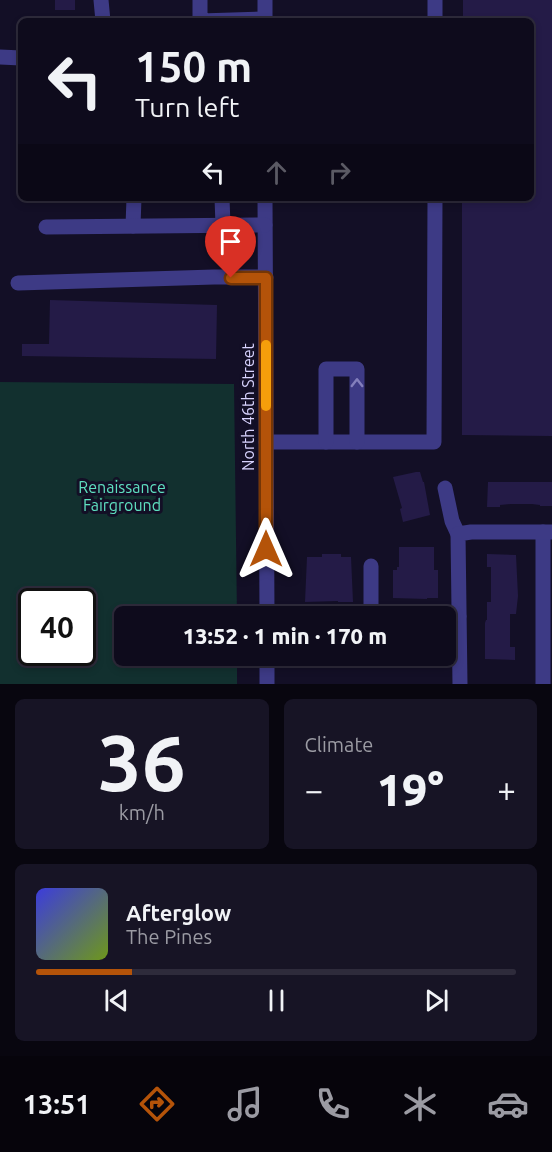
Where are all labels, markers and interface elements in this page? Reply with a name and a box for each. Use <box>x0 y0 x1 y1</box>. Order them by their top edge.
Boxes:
icon: left <box>36 42 114 120</box>
text: 150 m <box>135 43 252 90</box>
text: Turn left <box>135 92 239 122</box>
icon: left <box>197 156 230 189</box>
icon: ahead <box>260 156 293 189</box>
icon: right <box>323 156 356 189</box>
pin <box>205 216 256 278</box>
icon: arrive <box>214 225 247 258</box>
street label: North 46th Street <box>239 342 257 471</box>
one-way arrow <box>351 379 363 388</box>
park label: Renaissance Fairground <box>78 478 166 514</box>
position arrow <box>234 517 298 581</box>
speed limit sign: 40 <box>18 588 96 666</box>
text: 13:52 · 1 min · 170 m <box>183 623 387 648</box>
text: 36 <box>98 718 186 806</box>
text: Climate <box>305 733 373 756</box>
text: 19° <box>377 764 444 815</box>
text: − <box>305 771 323 808</box>
text: + <box>497 771 516 808</box>
text: km/h <box>119 801 165 824</box>
text: Afterglow <box>126 900 231 925</box>
text: The Pines <box>126 925 212 948</box>
icon: previous <box>100 984 133 1017</box>
icon: pause <box>260 984 293 1017</box>
icon: next <box>420 984 453 1017</box>
icon: directions <box>136 1083 178 1125</box>
icon: music <box>224 1083 266 1125</box>
icon: phone <box>312 1083 354 1125</box>
icon: climate <box>399 1083 441 1125</box>
icon: car <box>487 1083 529 1125</box>
text: 13:51 <box>23 1089 90 1119</box>

